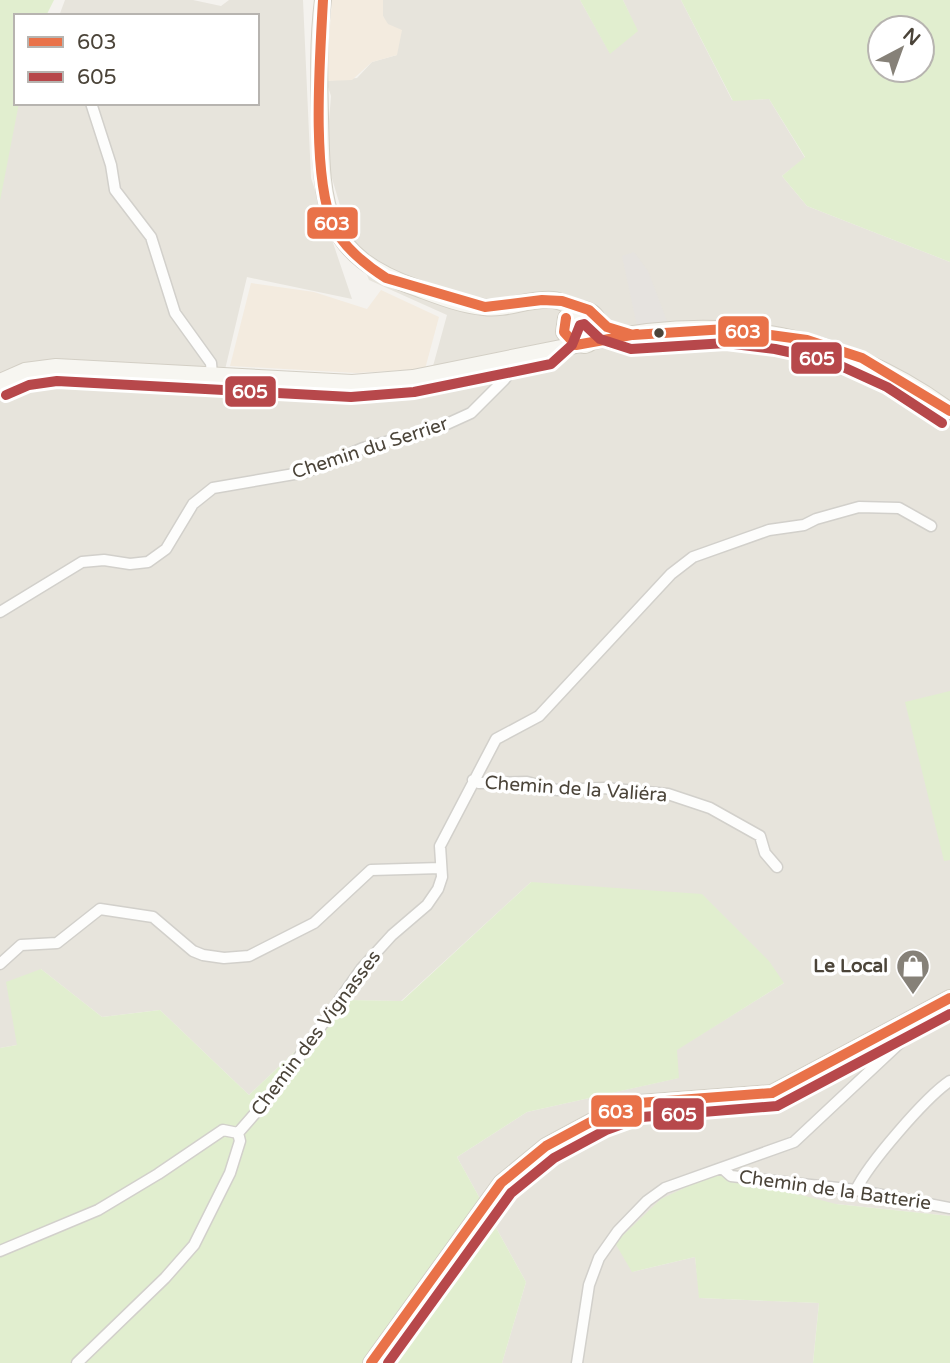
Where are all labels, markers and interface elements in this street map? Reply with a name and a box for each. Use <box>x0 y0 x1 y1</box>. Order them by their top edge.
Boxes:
legend <box>14 14 259 105</box>
north arrow <box>866 14 936 84</box>
text: N <box>899 24 924 50</box>
text: 603 <box>77 30 117 55</box>
text: 605 <box>77 65 117 90</box>
line badge: 603 <box>306 206 359 240</box>
text: 603 <box>314 213 350 235</box>
line badge: 603 <box>717 315 770 348</box>
text: 603 <box>725 321 761 343</box>
unlabelled marker <box>652 326 666 340</box>
line badge: 605 <box>790 341 843 375</box>
text: 605 <box>799 348 835 370</box>
line badge: 605 <box>224 375 277 408</box>
text: 605 <box>232 381 268 403</box>
street label: Chemin du Serrier <box>289 412 451 484</box>
street label: Chemin de la Valiéra <box>484 772 668 806</box>
street label: Chemin des Vignasses <box>247 946 385 1120</box>
shop icon: Le Local <box>894 947 932 996</box>
place label: Le Local <box>813 955 888 977</box>
line badge: 603 <box>590 1094 643 1128</box>
line badge: 605 <box>652 1097 705 1131</box>
text: 603 <box>598 1101 634 1123</box>
text: 605 <box>661 1104 697 1126</box>
street label: Chemin de la Batterie <box>738 1166 932 1214</box>

